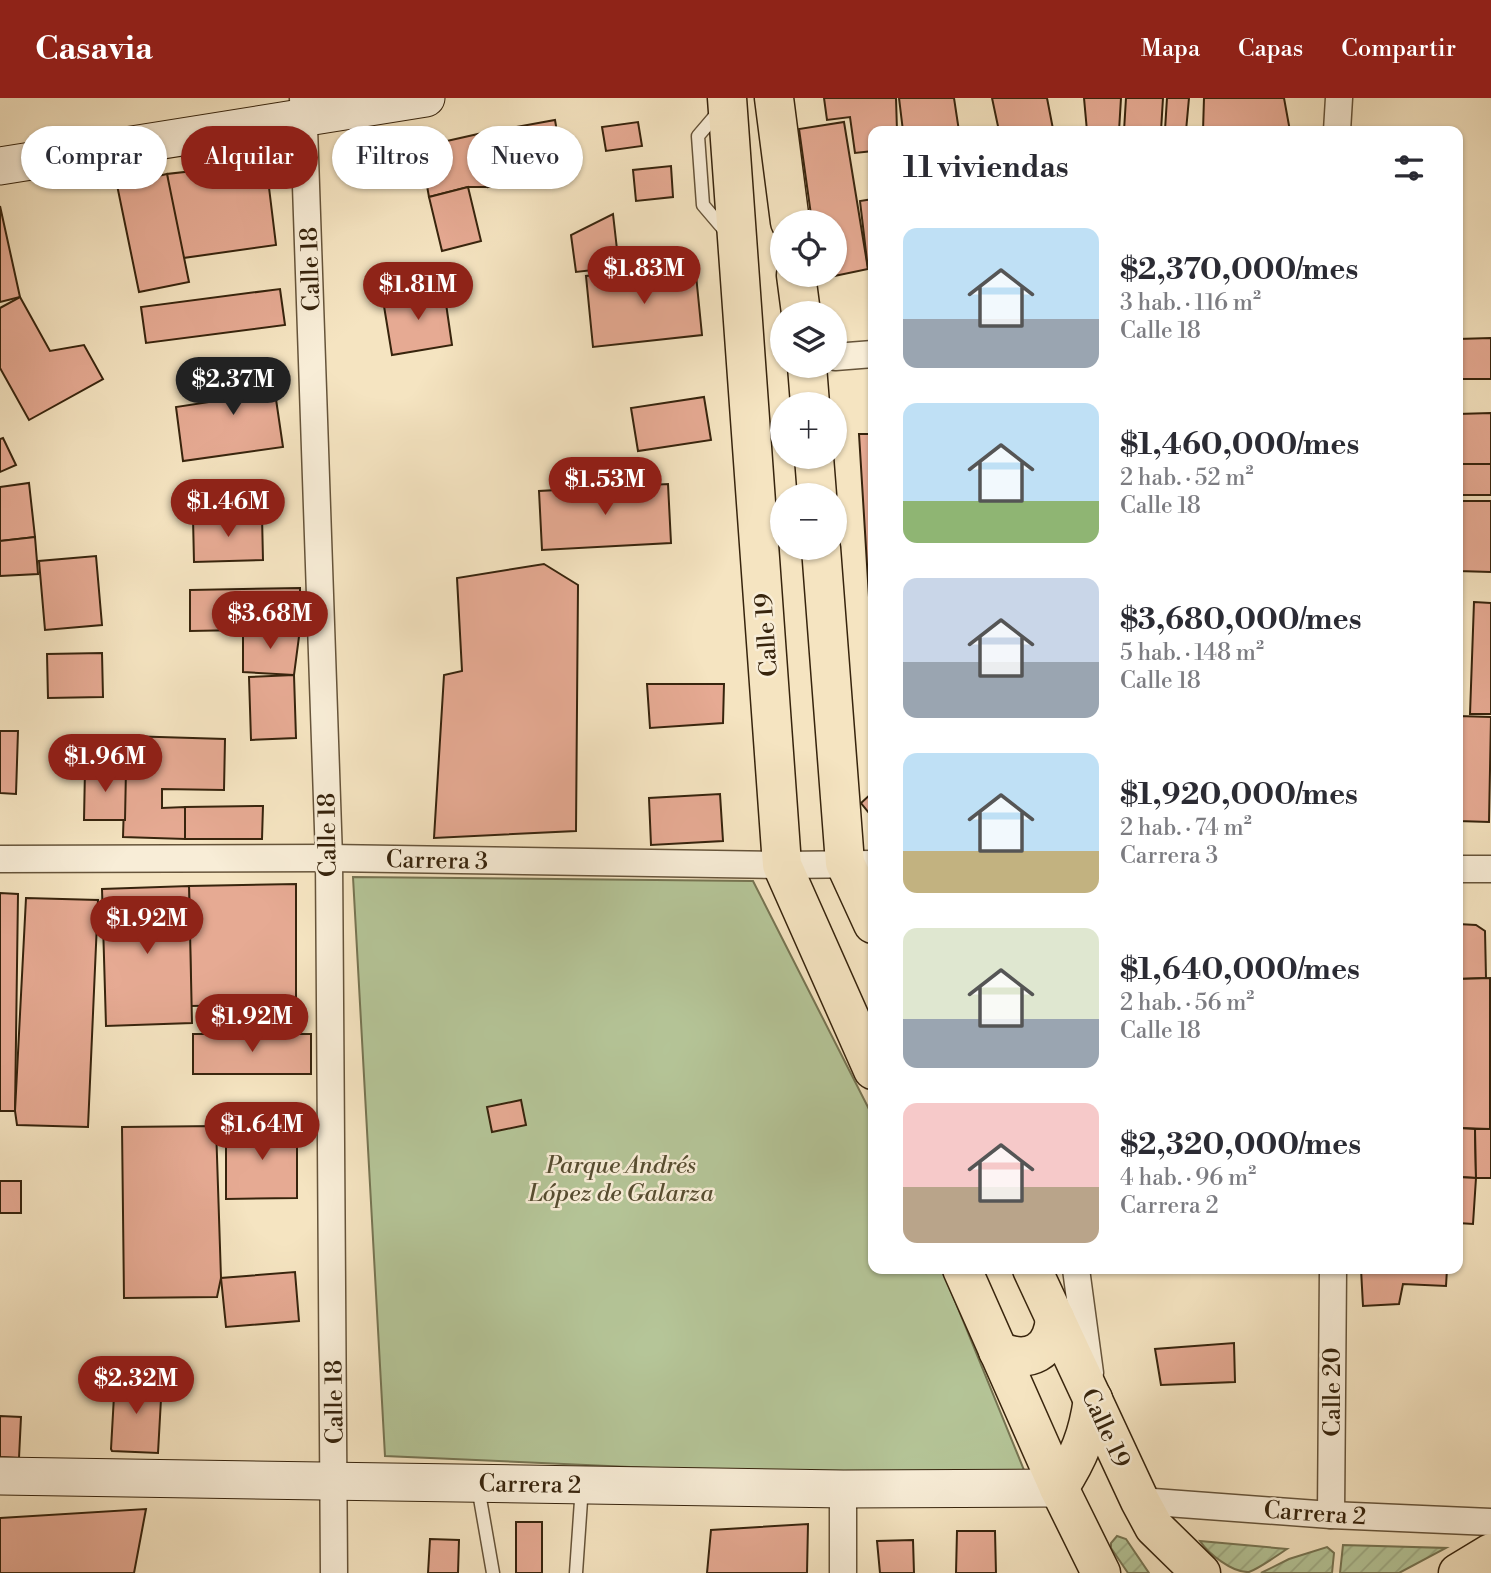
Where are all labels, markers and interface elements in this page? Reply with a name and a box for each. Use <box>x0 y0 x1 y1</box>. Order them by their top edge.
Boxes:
text: Casavia <box>35 29 153 70</box>
text: Mapa <box>1141 34 1200 64</box>
text: Capas <box>1238 34 1303 64</box>
text: Compartir <box>1341 34 1456 64</box>
chip: Comprar <box>21 126 167 189</box>
chip: Alquilar <box>181 126 318 189</box>
chip: Filtros <box>332 126 453 189</box>
chip: Nuevo <box>467 126 583 189</box>
text: 11 viviendas <box>903 149 1069 187</box>
icon: filters <box>1390 149 1428 187</box>
map controls <box>770 210 847 560</box>
button: locate <box>770 210 847 287</box>
street label: Calle 18 <box>295 226 327 312</box>
pin: $1.83M <box>587 246 701 306</box>
text: $2,370,000/mes <box>1120 251 1358 289</box>
text: $1.83M <box>603 255 685 283</box>
icon: home <box>959 256 1043 340</box>
pin: $1.81M <box>361 262 475 322</box>
text: $1.81M <box>379 271 457 299</box>
text: 3 hab. · 116 m² <box>1120 289 1261 317</box>
button: layers <box>770 301 847 378</box>
text: Calle 18 <box>1120 317 1201 345</box>
pin: $2.37M <box>176 358 290 417</box>
text: $2.37M <box>192 366 274 394</box>
button: + <box>770 392 847 469</box>
text: $1,460,000/mes <box>1120 426 1359 464</box>
icon: home <box>959 431 1043 515</box>
pin: $1.53M <box>548 458 662 517</box>
text: 2 hab. · 52 m² <box>1120 464 1254 492</box>
text: $1.53M <box>565 466 645 494</box>
pin: $1.46M <box>171 480 285 539</box>
button: − <box>770 483 847 560</box>
text: $1.46M <box>187 488 269 516</box>
text: Calle 18 <box>1120 492 1201 520</box>
pin: $3.68M <box>213 592 327 651</box>
street label: Calle 19 <box>749 592 785 678</box>
text: $3.68M <box>228 600 312 628</box>
text: $3,680,000/mes <box>1120 601 1362 639</box>
icon: home <box>959 606 1043 690</box>
text: 5 hab. · 148 m² <box>1120 639 1264 667</box>
text: Calle 18 <box>1120 667 1201 695</box>
pin: $1.96M <box>48 734 162 794</box>
text: $1.96M <box>64 743 146 771</box>
text: $1,920,000/mes <box>1120 776 1358 814</box>
icon: home <box>959 781 1043 865</box>
street label: Calle 18 <box>312 792 344 877</box>
text: 2 hab. · 74 m² <box>1120 814 1252 842</box>
text: Carrera 3 <box>1120 842 1218 870</box>
street label: Carrera 3 <box>386 845 488 877</box>
pin: $1.92M <box>90 896 204 956</box>
text: $1.92M <box>106 905 188 933</box>
text: $1,640,000/mes <box>1120 951 1360 989</box>
icon: home <box>959 956 1043 1040</box>
text: 2 hab. · 56 m² <box>1120 989 1254 1017</box>
pin: $1.92M <box>195 995 309 1054</box>
text: $1.92M <box>211 1003 293 1031</box>
text: Calle 18 <box>1120 1017 1201 1045</box>
pin: $1.64M <box>205 1102 319 1162</box>
text: $1.64M <box>221 1111 303 1139</box>
text: $2,320,000/mes <box>1120 1126 1361 1164</box>
icon: home <box>959 1131 1043 1215</box>
park label: Parque Andrés López de Galarza <box>527 1151 714 1209</box>
text: 4 hab. · 96 m² <box>1120 1164 1256 1192</box>
text: Carrera 2 <box>1120 1192 1219 1220</box>
street label: Calle 20 <box>1318 1347 1348 1437</box>
pin: $2.32M <box>79 1356 193 1416</box>
street label: Calle 18 <box>319 1359 351 1444</box>
text: $2.32M <box>94 1365 178 1393</box>
street label: Calle 19 <box>1074 1384 1136 1473</box>
street label: Carrera 2 <box>478 1469 582 1501</box>
street label: Carrera 2 <box>1263 1495 1367 1533</box>

